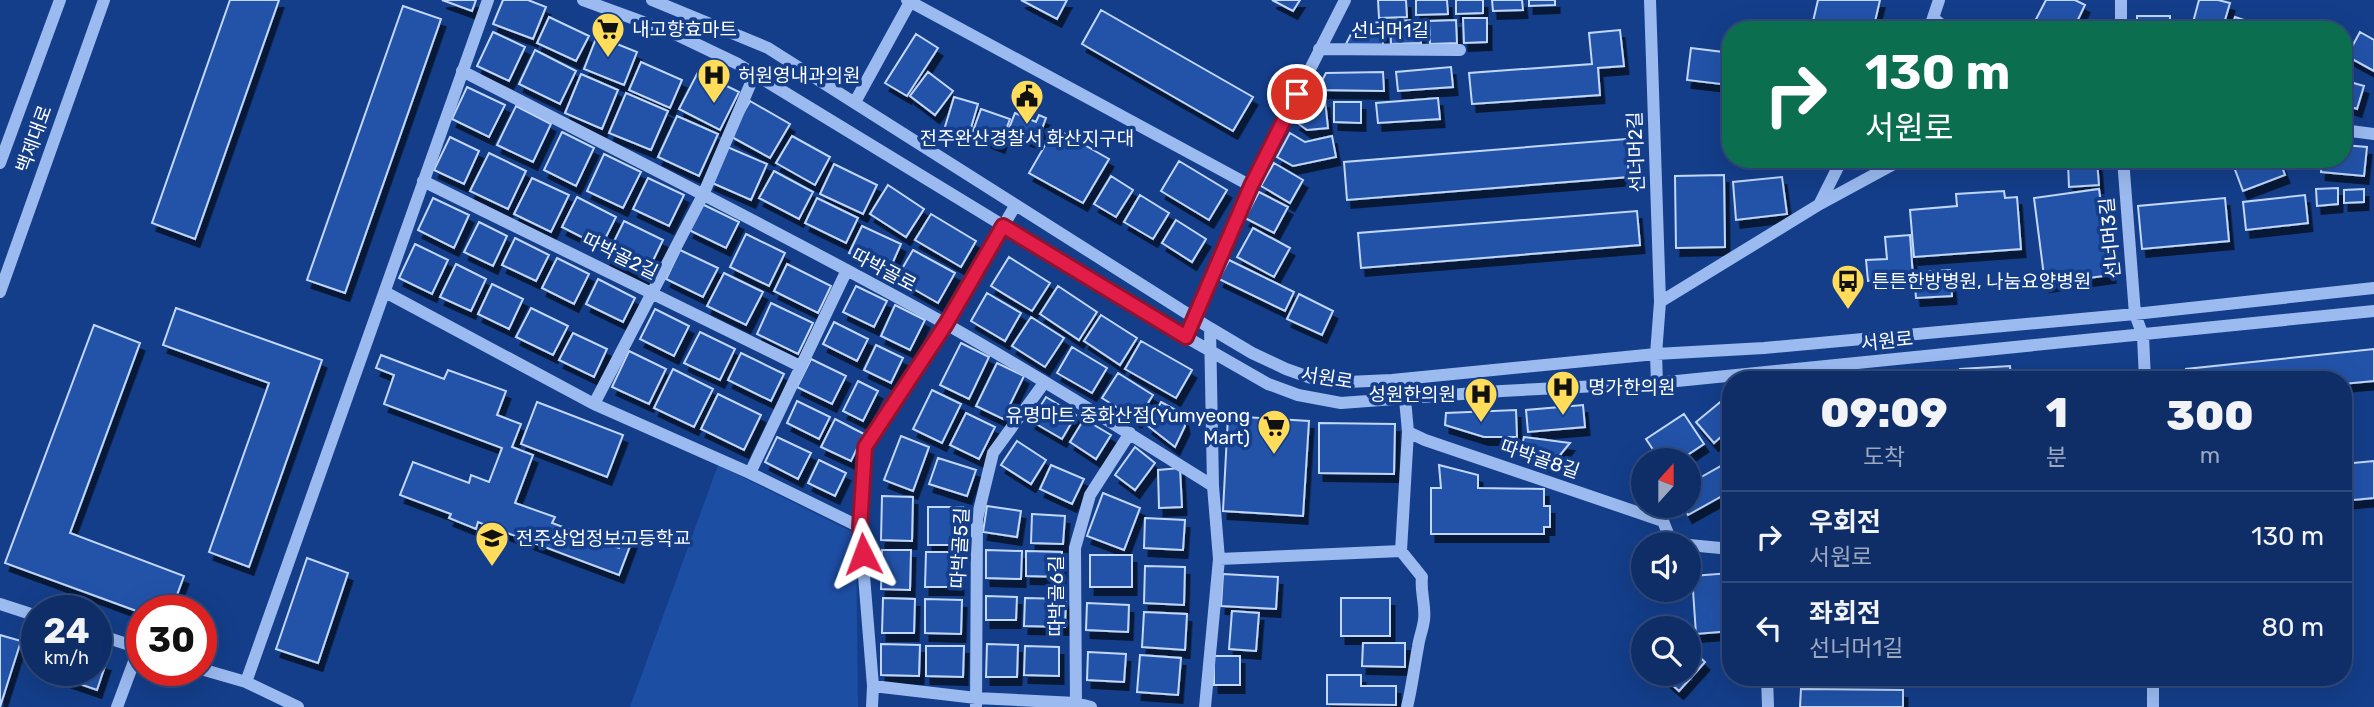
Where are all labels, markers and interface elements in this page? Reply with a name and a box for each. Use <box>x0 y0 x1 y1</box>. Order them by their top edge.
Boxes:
supermarket icon: 내고향효마트 <box>589 10 627 59</box>
place label: 내고향효마트 <box>632 18 737 41</box>
street label: 선너머1길 <box>1351 19 1429 42</box>
text: 130 m <box>1865 43 2010 101</box>
icon: right <box>1750 49 1841 140</box>
hospital icon: 허원영내과의원 <box>695 56 733 105</box>
place label: 허원영내과의원 <box>738 64 860 87</box>
pin <box>1267 64 1327 124</box>
icon: arrive <box>1278 75 1316 113</box>
public building icon: 전주완산경찰서 화산지구대 <box>1008 77 1046 126</box>
street label: 백제대로 <box>11 102 57 176</box>
text: 서원로 <box>1865 109 1953 147</box>
street label: 선너머2길 <box>1623 111 1649 193</box>
place label: 전주완산경찰서 화산지구대 <box>920 127 1134 150</box>
street label: 선너머3길 <box>2095 196 2125 280</box>
street label: 따박골2길 <box>579 228 661 284</box>
street label: 따박골로 <box>848 243 920 297</box>
bus stop icon: 튼튼한방병원, 나눔요양병원 <box>1829 262 1867 311</box>
place label: 튼튼한방병원, 나눔요양병원 <box>1872 270 2091 293</box>
street label: 서원로 <box>1860 327 1914 355</box>
street label: 서원로 <box>1299 363 1355 393</box>
hospital icon: 명가한의원 <box>1544 368 1582 417</box>
hospital icon: 성원한의원 <box>1462 375 1500 424</box>
place label: 명가한의원 <box>1588 376 1675 399</box>
place label: 성원한의원 <box>1369 383 1456 406</box>
text: 09:09 <box>1820 388 1948 438</box>
text: 1 <box>2046 388 2068 438</box>
text: 300 <box>2166 391 2254 441</box>
place label: 유명마트 중화산점(Yumyeong Mart) <box>1005 404 1250 449</box>
supermarket icon: 유명마트 중화산점(Yumyeong Mart) <box>1255 407 1293 456</box>
street label: 따박골8길 <box>1497 435 1583 483</box>
text: m <box>2200 441 2220 469</box>
text: 도착 <box>1863 443 1905 471</box>
text: 분 <box>2046 443 2067 471</box>
north arrow <box>1631 448 1701 518</box>
map controls <box>1631 448 1701 686</box>
street label: 따박골5길 <box>946 507 974 589</box>
text: 우회전 <box>1809 507 1881 538</box>
position arrow <box>826 517 900 591</box>
icon: right <box>1750 518 1788 556</box>
school or university icon: 전주상업정보고등학교 <box>473 519 511 568</box>
text: 130 m <box>2251 521 2324 552</box>
place label: 전주상업정보고등학교 <box>516 527 691 550</box>
button: sound <box>1631 532 1701 602</box>
text: 서원로 <box>1809 543 1872 571</box>
street label: 따박골6길 <box>1045 555 1068 637</box>
speed limit sign: 30 <box>126 595 217 686</box>
text: 좌회전 <box>1809 598 1881 629</box>
icon: left <box>1750 609 1788 647</box>
text: 24 <box>43 610 90 652</box>
text: 80 m <box>2261 612 2324 643</box>
button: search <box>1631 616 1701 686</box>
text: 선너머1길 <box>1809 634 1903 662</box>
text: km/h <box>44 647 89 669</box>

